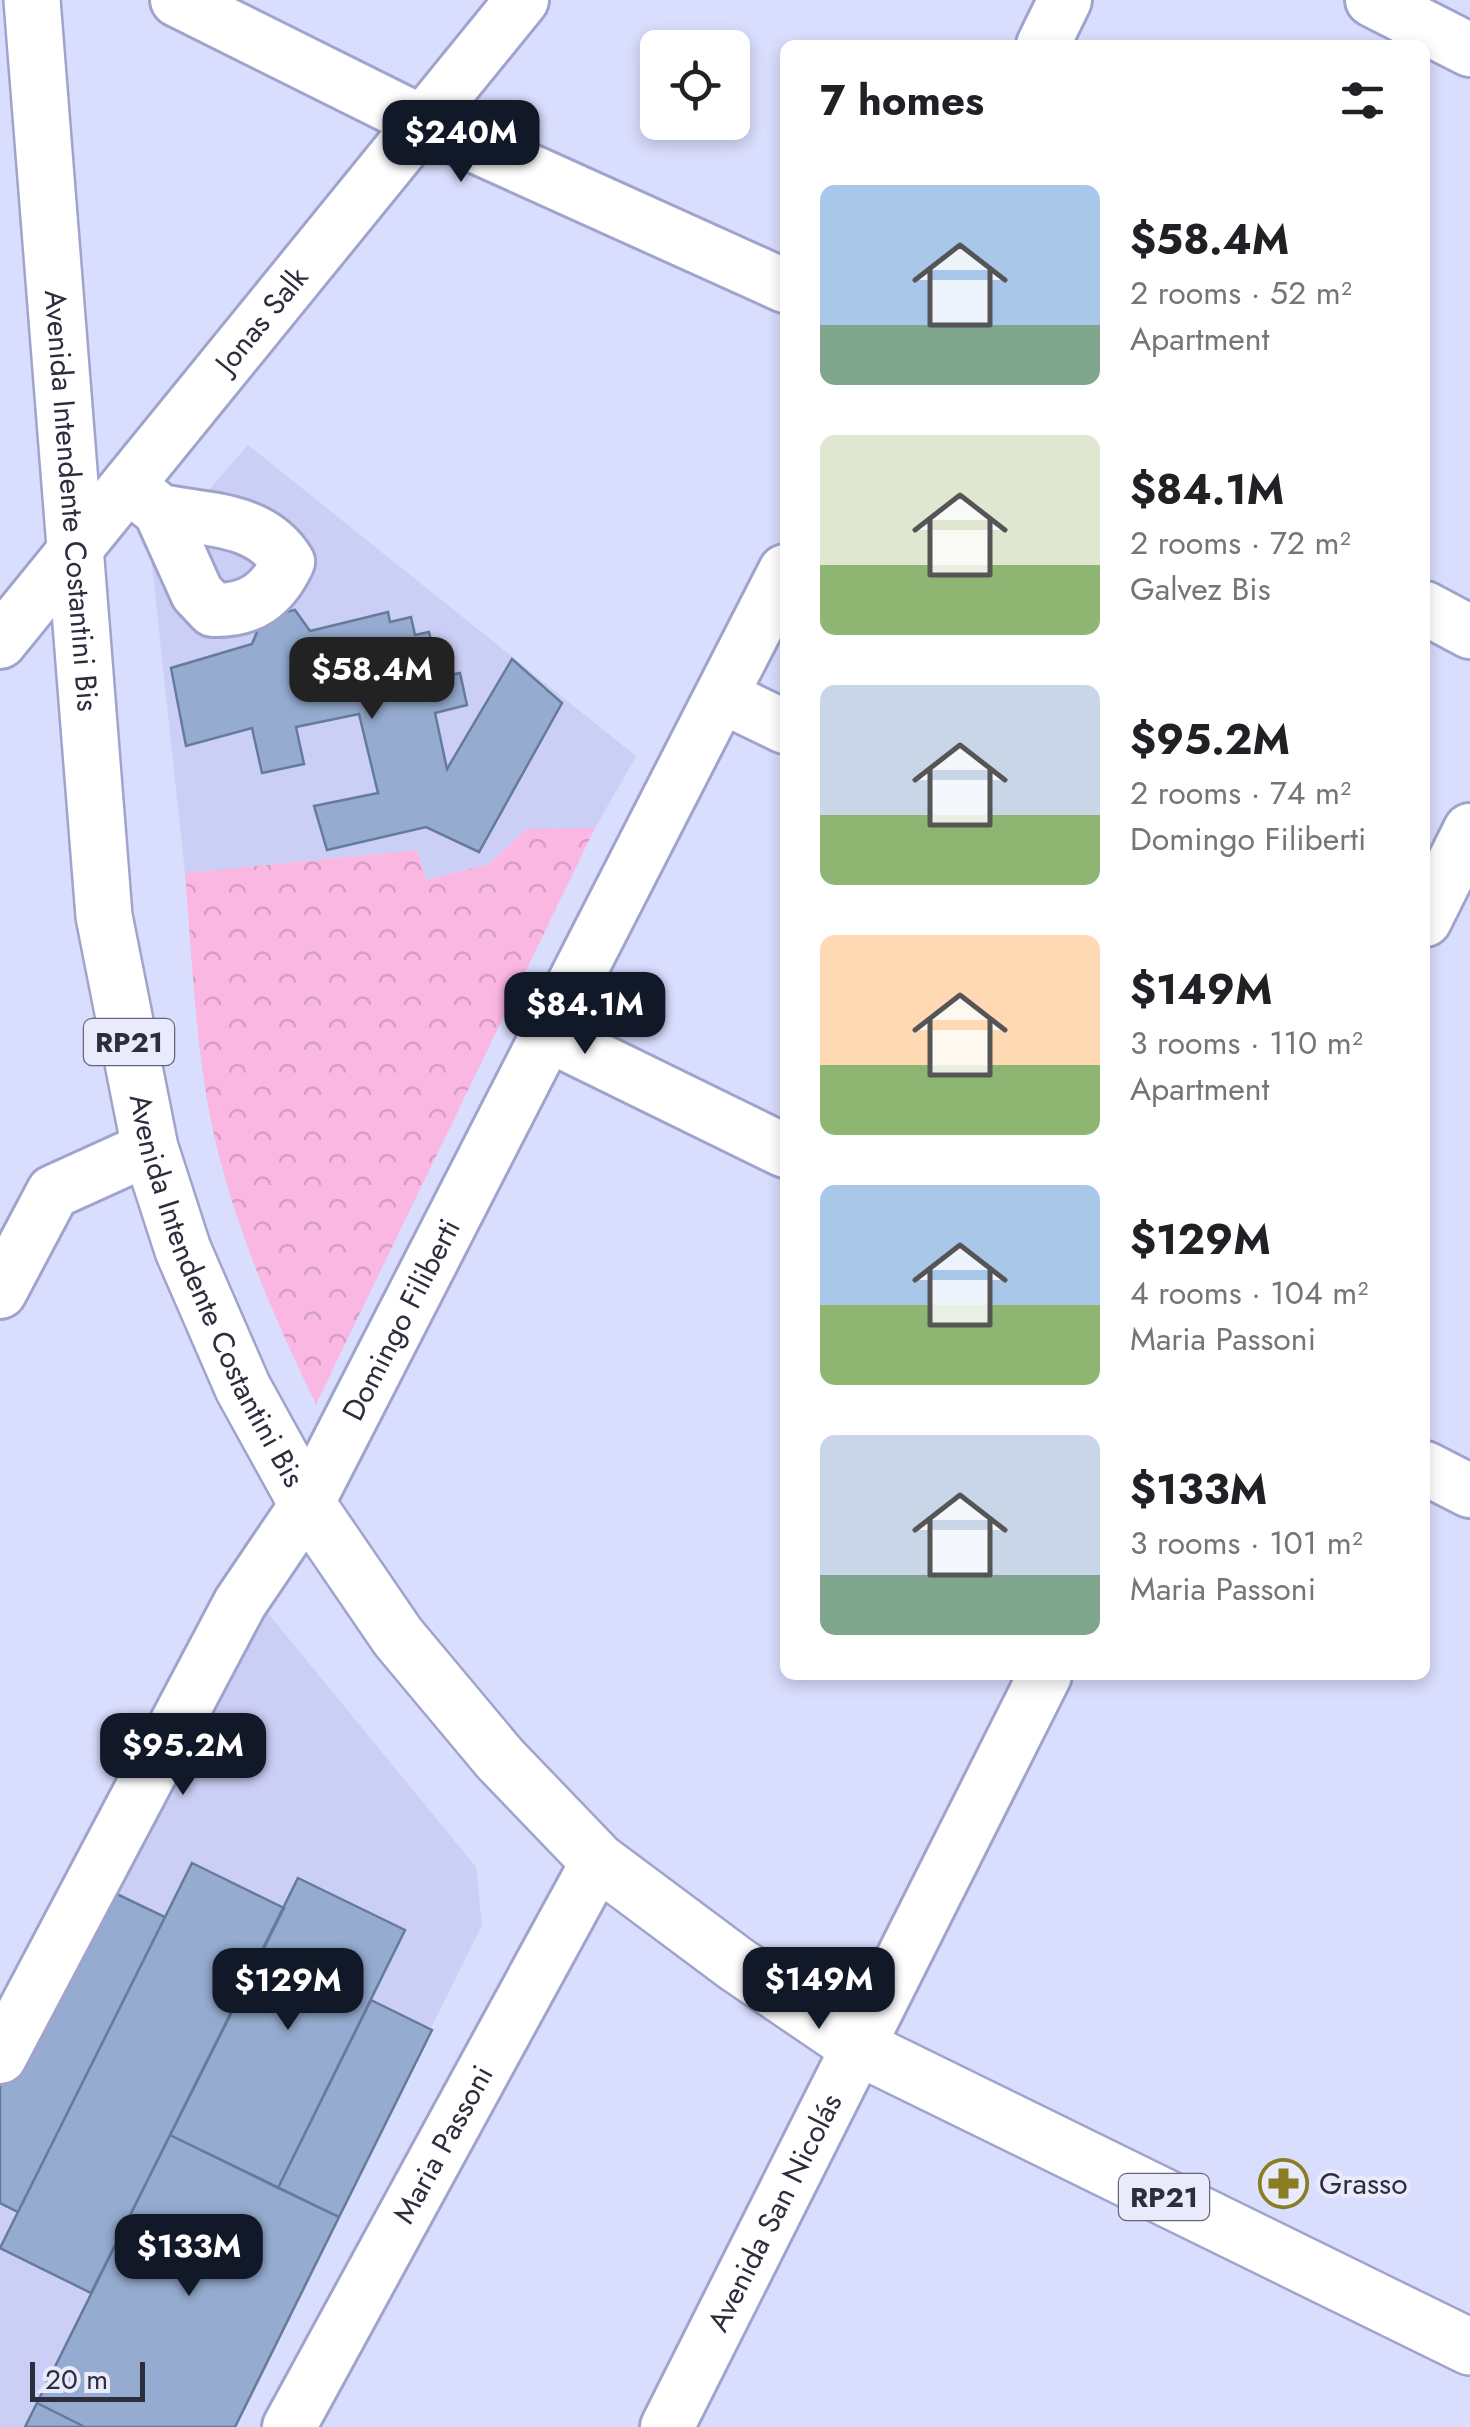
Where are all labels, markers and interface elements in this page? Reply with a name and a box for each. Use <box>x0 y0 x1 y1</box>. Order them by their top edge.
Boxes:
map controls <box>640 30 750 140</box>
button: locate <box>640 30 750 140</box>
text: 7 homes <box>820 70 984 131</box>
icon: filters <box>1335 73 1390 128</box>
pin: $240M <box>391 100 531 185</box>
text: $240M <box>405 109 517 155</box>
text: $58.4M <box>1130 209 1289 270</box>
icon: home <box>900 225 1020 345</box>
street label: Jonas Salk <box>203 257 318 385</box>
text: 2 rooms · 52 m² <box>1130 270 1352 316</box>
street label: Avenida Intendente Costantini Bis <box>34 288 110 713</box>
text: Apartment <box>1130 316 1269 362</box>
text: $84.1M <box>1130 459 1284 520</box>
icon: home <box>900 475 1020 595</box>
text: 2 rooms · 72 m² <box>1130 520 1351 566</box>
text: Galvez Bis <box>1130 566 1271 612</box>
pin: $58.4M <box>291 637 453 722</box>
text: $58.4M <box>311 646 433 692</box>
text: $95.2M <box>1130 709 1290 770</box>
icon: home <box>900 725 1020 845</box>
text: 2 rooms · 74 m² <box>1130 770 1351 816</box>
text: Domingo Filiberti <box>1130 816 1366 862</box>
text: $149M <box>1130 959 1272 1020</box>
pin: $84.1M <box>504 972 666 1057</box>
icon: home <box>900 975 1020 1095</box>
text: $84.1M <box>526 981 644 1027</box>
road number: RP21 <box>84 1019 174 1065</box>
text: 3 rooms · 110 m² <box>1130 1020 1363 1066</box>
text: Apartment <box>1130 1066 1269 1112</box>
street label: Avenida Intendente Costantini Bis <box>119 1090 316 1495</box>
text: $129M <box>1130 1209 1271 1270</box>
street label: Domingo Filiberti <box>331 1211 471 1428</box>
icon: home <box>900 1225 1020 1345</box>
text: 4 rooms · 104 m² <box>1130 1270 1368 1316</box>
text: Maria Passoni <box>1130 1316 1316 1362</box>
text: $133M <box>1130 1459 1267 1520</box>
icon: home <box>900 1475 1020 1595</box>
text: 3 rooms · 101 m² <box>1130 1520 1363 1566</box>
text: Maria Passoni <box>1130 1566 1316 1612</box>
pin: $95.2M <box>102 1713 264 1798</box>
text: $95.2M <box>122 1722 244 1768</box>
pin: $149M <box>749 1947 889 2032</box>
pin: $129M <box>218 1948 358 2033</box>
text: $149M <box>765 1956 873 2002</box>
text: $129M <box>234 1957 342 2003</box>
street label: Maria Passoni <box>382 2057 504 2231</box>
street label: Avenida San Nicolás <box>696 2086 852 2339</box>
pharmacy icon: Grasso <box>1258 2158 1310 2210</box>
place label: Grasso <box>1319 2162 1408 2205</box>
road number: RP21 <box>1119 2174 1209 2220</box>
pin: $133M <box>119 2214 259 2299</box>
text: $133M <box>137 2223 241 2269</box>
scale bar <box>30 2357 145 2402</box>
text: 20 m <box>45 2359 108 2400</box>

